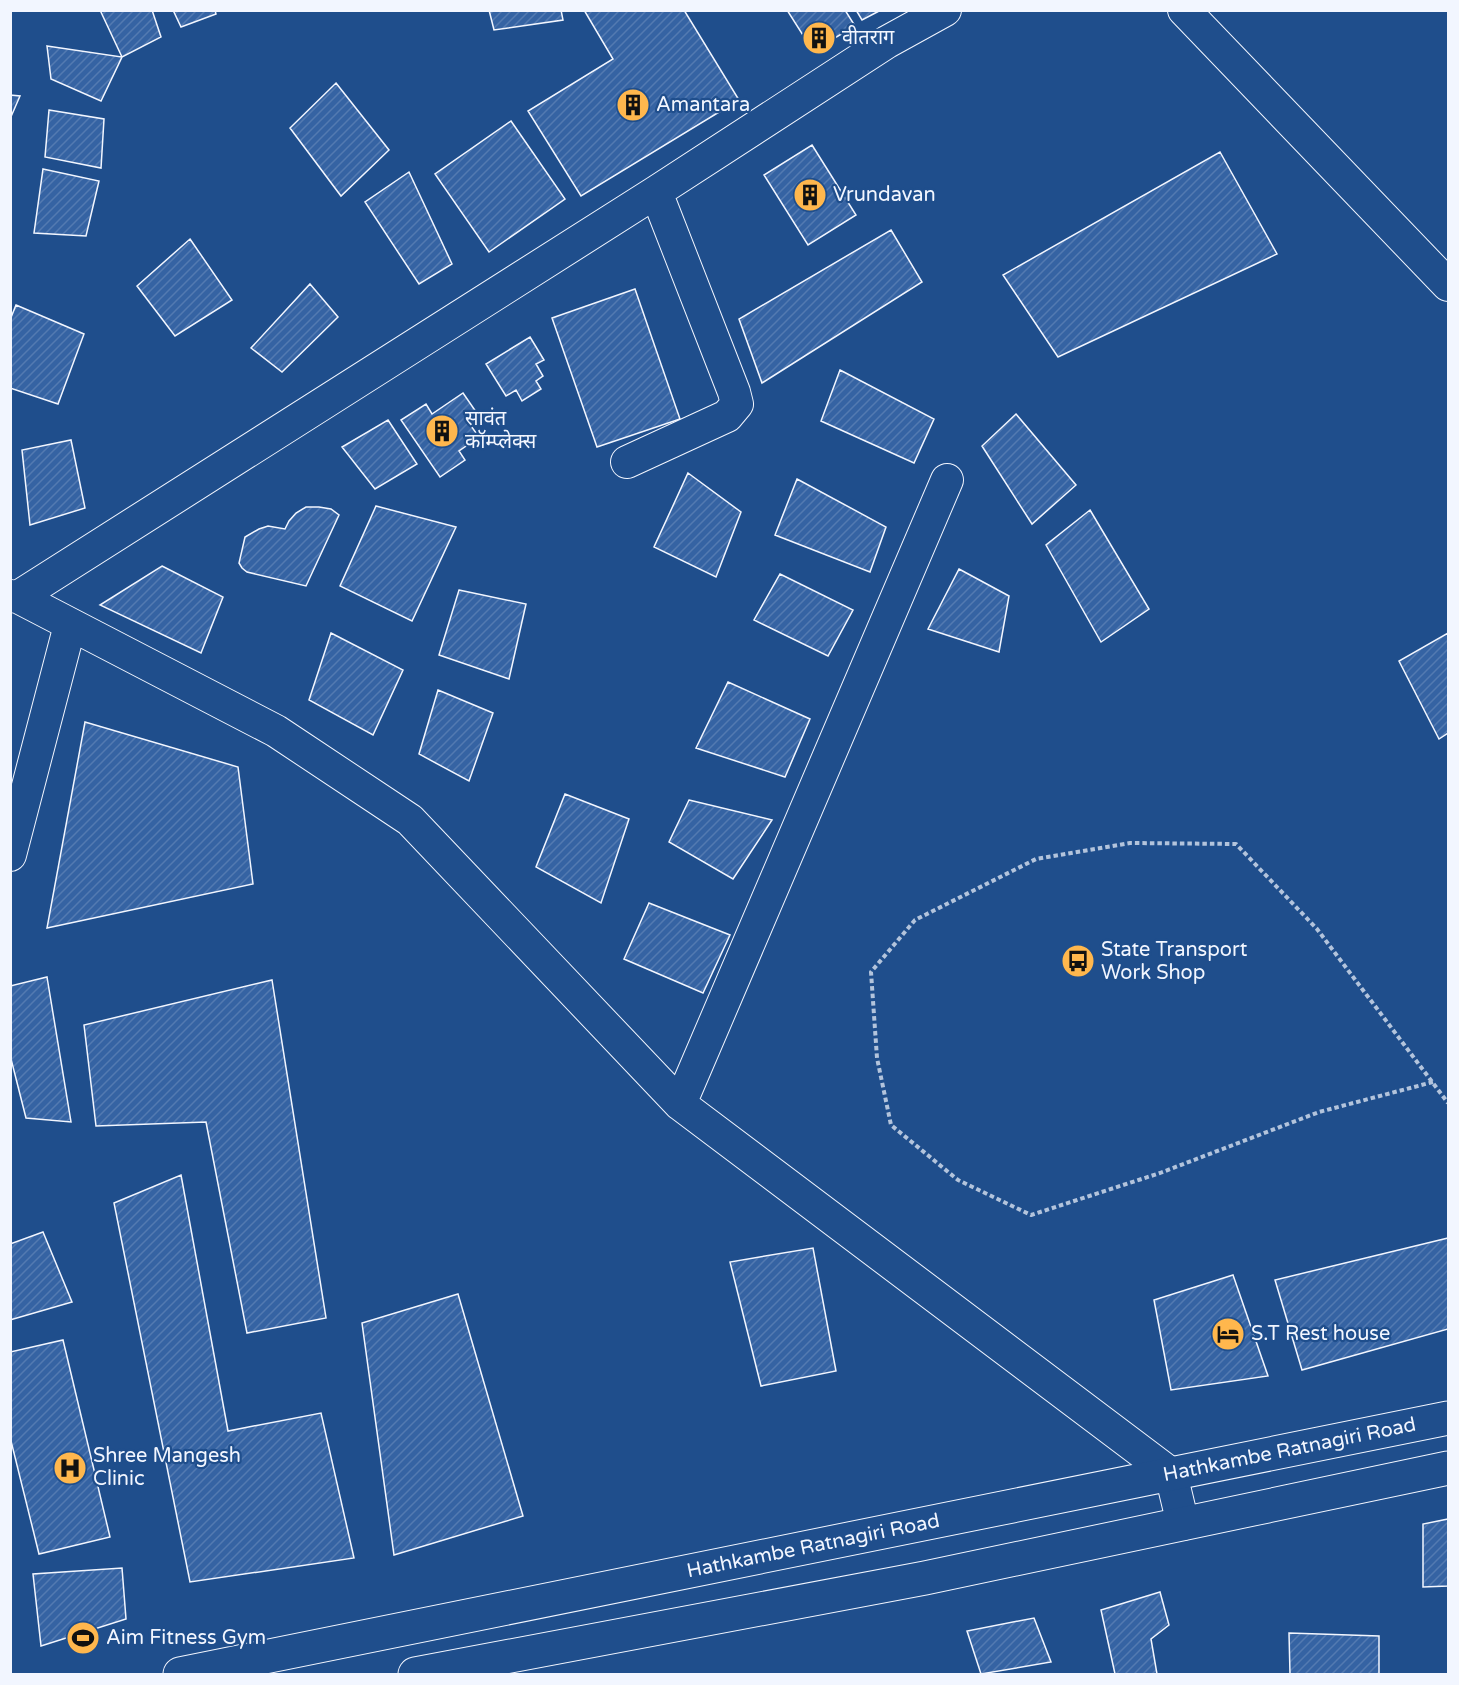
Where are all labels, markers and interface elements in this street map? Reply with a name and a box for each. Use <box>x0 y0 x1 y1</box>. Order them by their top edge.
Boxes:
building icon: वीतराग <box>801 20 837 56</box>
place label: वीतराग <box>842 25 895 50</box>
building icon: Amantara <box>615 87 651 123</box>
place label: Amantara <box>656 93 750 117</box>
building icon: Vrundavan <box>792 177 828 213</box>
place label: Vrundavan <box>833 183 936 207</box>
place label: सावंत कॉम्प्लेक्स <box>465 407 537 454</box>
building icon: सावंत कॉम्प्लेक्स <box>424 413 460 449</box>
place label: State Transport Work Shop <box>1101 938 1248 985</box>
bus stop icon: State Transport Work Shop <box>1060 943 1096 979</box>
hotel icon: S.T Rest house <box>1210 1316 1246 1352</box>
place label: S.T Rest house <box>1251 1322 1390 1346</box>
street label: Hathkambe Ratnagiri Road <box>1161 1413 1418 1487</box>
place label: Shree Mangesh Clinic <box>93 1444 241 1491</box>
hospital icon: Shree Mangesh Clinic <box>52 1450 88 1486</box>
street label: Hathkambe Ratnagiri Road <box>685 1509 942 1583</box>
sports icon: Aim Fitness Gym <box>65 1620 101 1656</box>
place label: Aim Fitness Gym <box>106 1626 266 1650</box>

